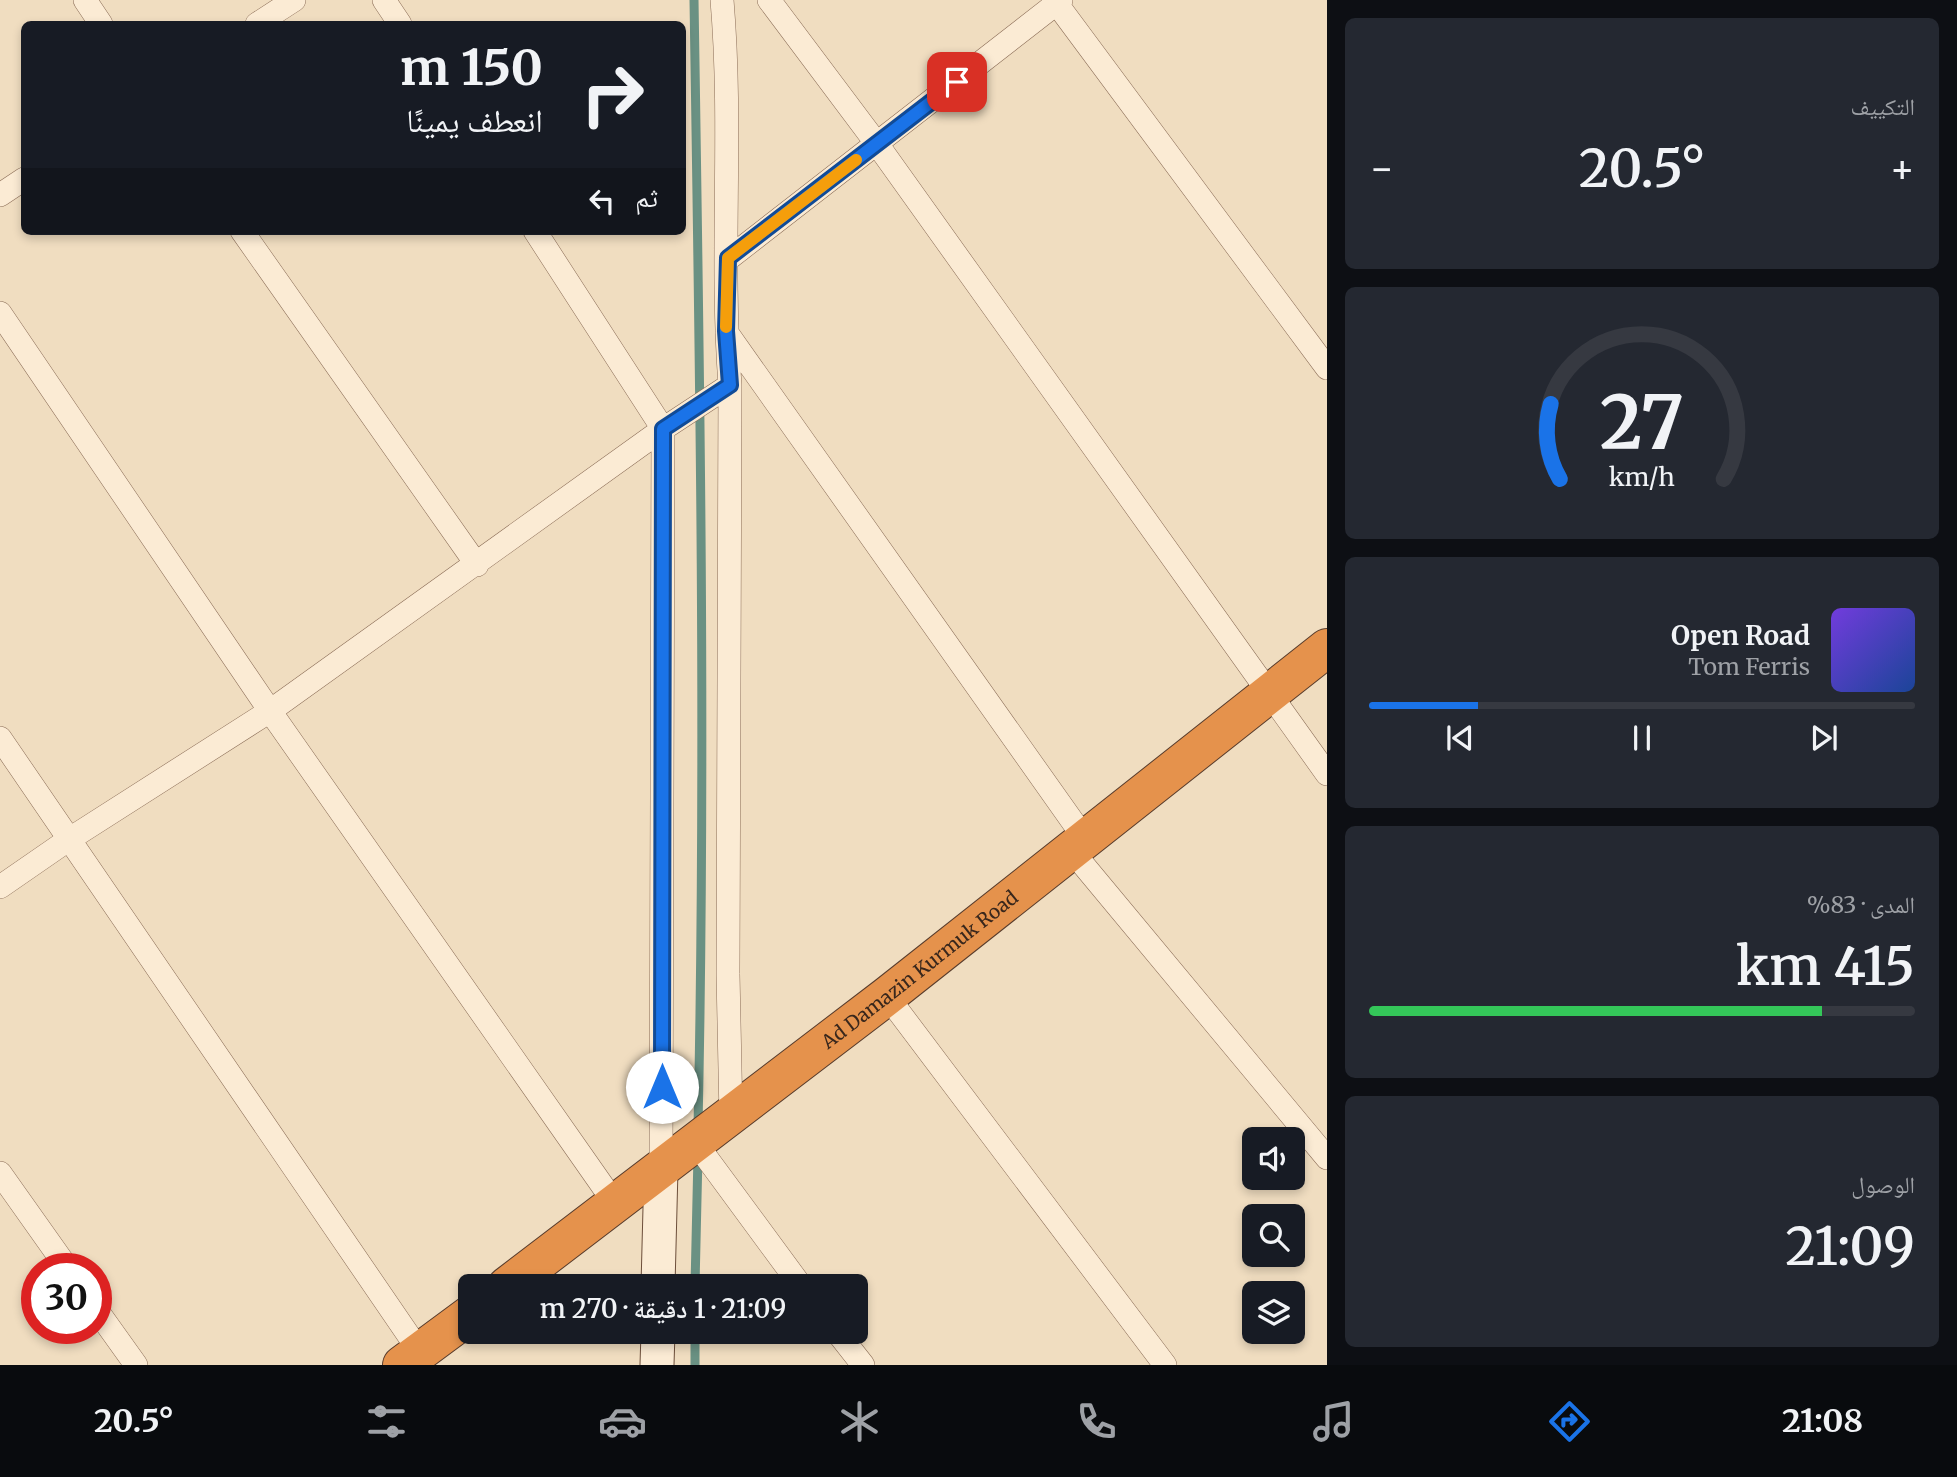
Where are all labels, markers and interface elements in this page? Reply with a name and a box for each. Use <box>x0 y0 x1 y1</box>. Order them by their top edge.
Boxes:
text: 150 m <box>400 37 543 98</box>
icon: right <box>567 49 658 140</box>
pin <box>927 52 987 112</box>
icon: arrive <box>938 63 976 101</box>
text: التكييف <box>1850 92 1915 121</box>
text: انعطف يمينًا <box>406 101 543 141</box>
text: 20.5° <box>1579 136 1705 201</box>
text: − <box>1369 145 1394 192</box>
text: + <box>1890 145 1915 192</box>
text: ثم <box>635 181 658 214</box>
icon: left <box>583 182 621 220</box>
text: 27 <box>1600 378 1684 470</box>
text: km/h <box>1609 461 1675 493</box>
text: Open Road <box>1671 619 1810 652</box>
text: Tom Ferris <box>1688 652 1810 681</box>
icon: previous <box>1441 719 1479 757</box>
icon: pause <box>1623 719 1661 757</box>
icon: next <box>1805 719 1843 757</box>
street label: Ad Damazin Kurmuk Road <box>816 885 1023 1054</box>
text: المدى · 83% <box>1807 890 1915 919</box>
text: 415 km <box>1736 934 1915 999</box>
position arrow <box>625 1050 699 1124</box>
map controls <box>1242 1127 1305 1344</box>
button: sound <box>1242 1127 1305 1190</box>
text: الوصول <box>1851 1170 1915 1199</box>
button: search <box>1242 1204 1305 1267</box>
text: 21:09 <box>1785 1214 1915 1279</box>
speed limit sign: 30 <box>21 1253 112 1344</box>
button: layers <box>1242 1281 1305 1344</box>
text: 21:09 · 1 دقيقة · 270 m <box>540 1292 786 1325</box>
icon: filters <box>362 1397 411 1446</box>
icon: car <box>598 1397 647 1446</box>
icon: climate <box>835 1397 884 1446</box>
icon: phone <box>1072 1397 1121 1446</box>
icon: music <box>1309 1397 1358 1446</box>
icon: directions <box>1545 1397 1594 1446</box>
text: 20.5° <box>94 1401 174 1441</box>
text: 21:08 <box>1782 1401 1863 1441</box>

